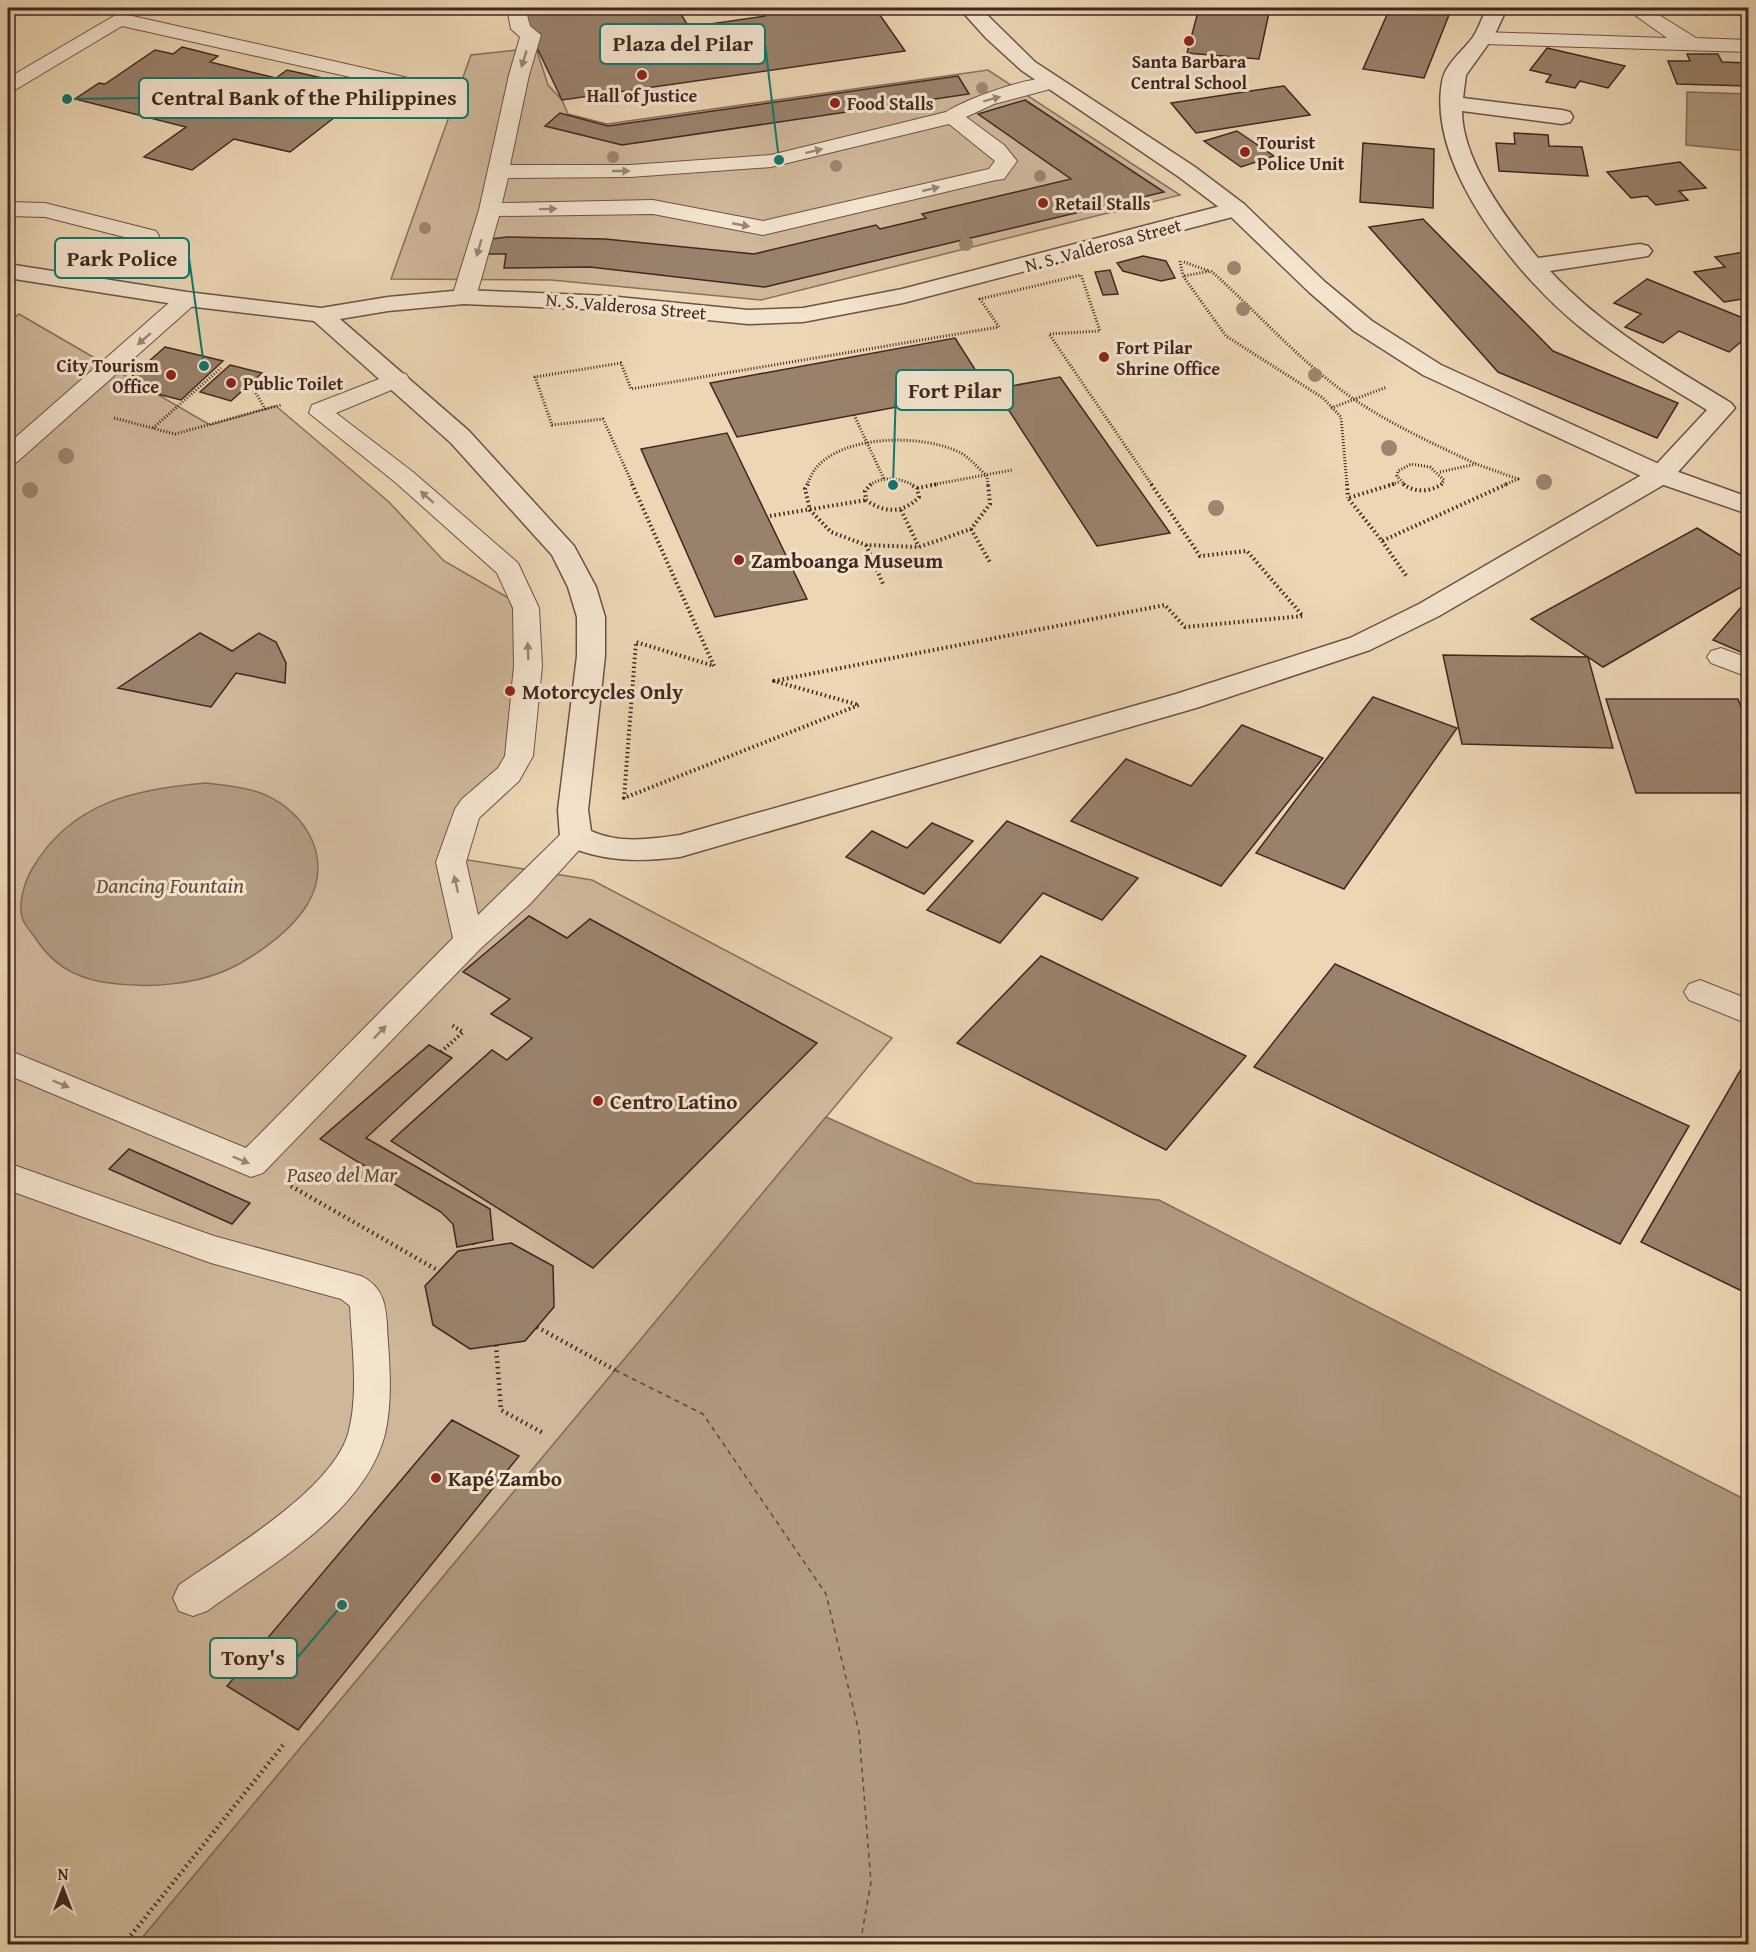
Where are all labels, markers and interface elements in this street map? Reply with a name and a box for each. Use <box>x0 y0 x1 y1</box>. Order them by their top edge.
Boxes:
callout: Plaza del Pilar <box>600 24 765 64</box>
text: Plaza del Pilar <box>613 27 753 59</box>
marker: Santa Barbara Central School <box>1182 34 1196 48</box>
place label: Santa Barbara Central School <box>1131 48 1248 96</box>
one-way arrow <box>519 50 528 68</box>
marker: Hall of Justice <box>635 68 649 82</box>
callout: Central Bank of the Philippines <box>139 78 468 118</box>
text: Central Bank of the Philippines <box>151 81 457 113</box>
place label: Hall of Justice <box>587 82 697 109</box>
place label: Food Stalls <box>847 90 934 117</box>
one-way arrow <box>983 94 1001 103</box>
marker: Food Stalls <box>828 96 842 110</box>
place label: Tourist Police Unit <box>1257 129 1345 177</box>
one-way arrow <box>805 145 823 155</box>
marker: Tourist Police Unit <box>1238 145 1252 159</box>
one-way arrow <box>611 167 630 176</box>
one-way arrow <box>922 183 941 193</box>
place label: Retail Stalls <box>1055 190 1151 217</box>
marker: Retail Stalls <box>1036 196 1050 210</box>
one-way arrow <box>538 205 557 214</box>
street label: N. S. Valderosa Street <box>1022 211 1185 279</box>
one-way arrow <box>732 221 751 230</box>
callout: Park Police <box>55 238 189 278</box>
one-way arrow <box>473 239 483 257</box>
text: Park Police <box>67 242 178 274</box>
street label: N. S. Valderosa Street <box>545 286 708 327</box>
one-way arrow <box>137 332 152 345</box>
place label: Fort Pilar Shrine Office <box>1116 334 1220 382</box>
marker: Fort Pilar Shrine Office <box>1097 350 1111 364</box>
place label: City Tourism Office <box>56 352 160 400</box>
marker: City Tourism Office <box>164 368 178 382</box>
place label: Public Toilet <box>243 370 344 397</box>
callout: Fort Pilar <box>896 370 1013 410</box>
text: Fort Pilar <box>908 374 1002 406</box>
marker: Public Toilet <box>224 376 238 390</box>
one-way arrow <box>420 491 435 504</box>
place label: Zamboanga Museum <box>751 545 943 576</box>
marker: Zamboanga Museum <box>732 553 746 567</box>
one-way arrow <box>523 642 532 661</box>
place label: Motorcycles Only <box>522 676 683 707</box>
marker: Motorcycles Only <box>503 684 517 698</box>
water label: Dancing Fountain <box>95 869 244 901</box>
one-way arrow <box>451 874 460 893</box>
one-way arrow <box>373 1024 387 1039</box>
one-way arrow <box>53 1079 71 1089</box>
place label: Centro Latino <box>610 1086 737 1117</box>
marker: Centro Latino <box>591 1094 605 1108</box>
one-way arrow <box>233 1155 251 1165</box>
park label: Paseo del Mar <box>286 1159 398 1190</box>
place label: Kapé Zambo <box>448 1463 562 1494</box>
marker: Kapé Zambo <box>429 1471 443 1485</box>
callout: Tony's <box>210 1638 297 1678</box>
text: Tony's <box>221 1641 285 1673</box>
north arrow <box>33 1859 93 1919</box>
text: N <box>58 1862 69 1886</box>

